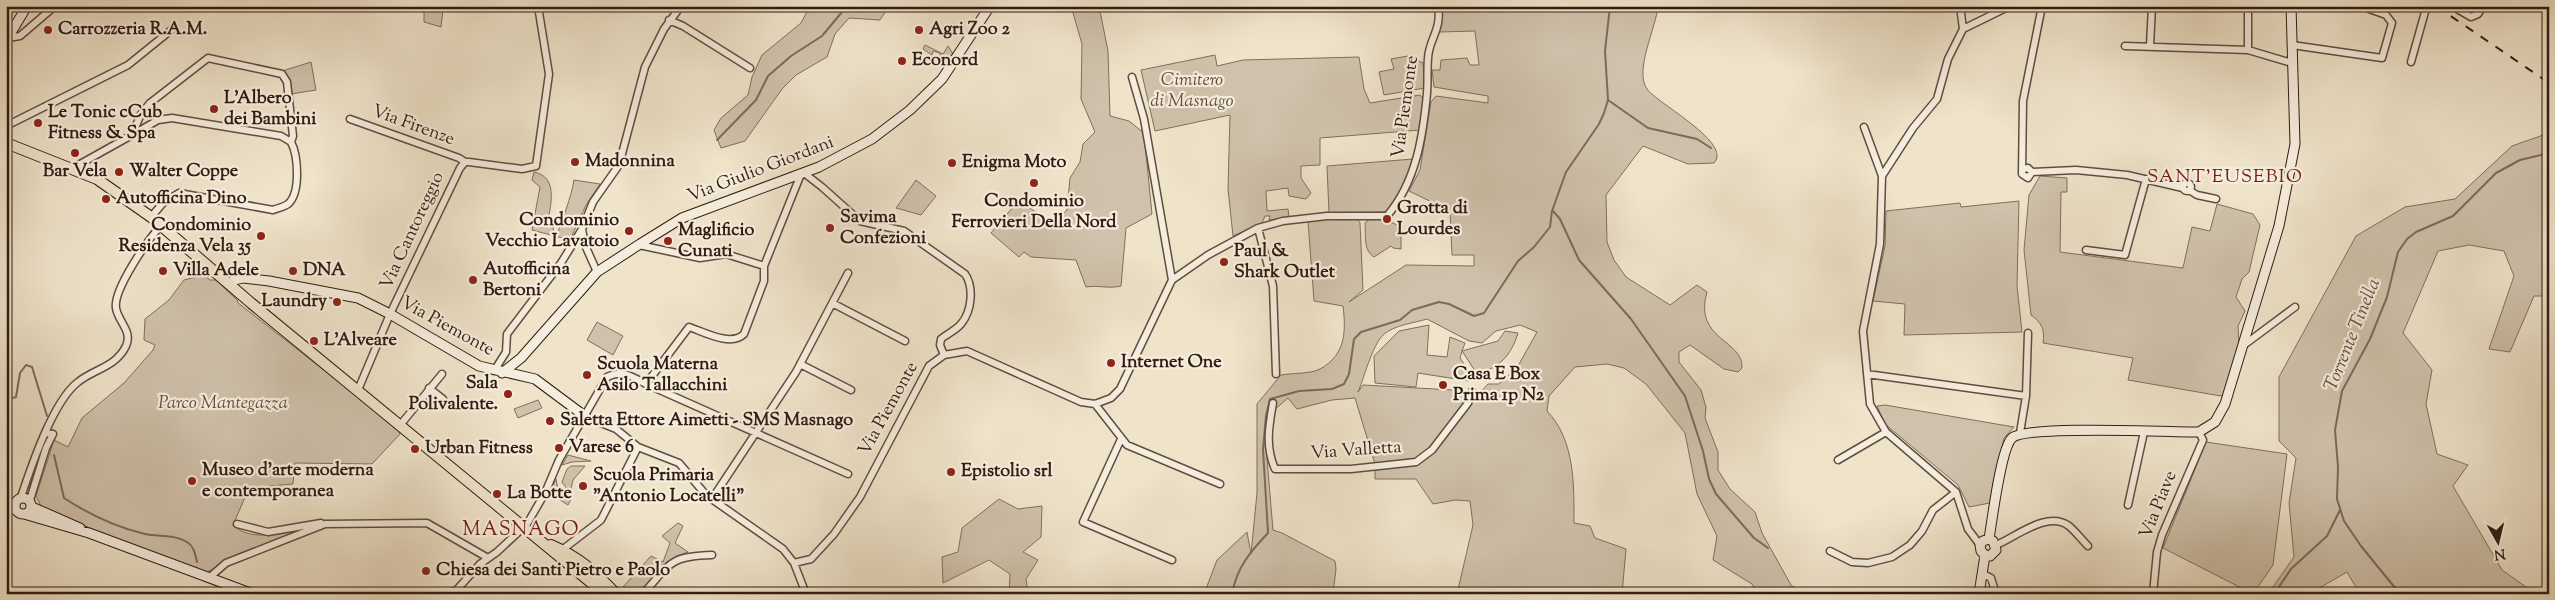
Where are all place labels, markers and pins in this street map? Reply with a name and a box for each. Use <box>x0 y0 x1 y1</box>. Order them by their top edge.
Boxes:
place label: Carrozzeria R.A.M. <box>58 17 207 43</box>
place label: Agri Zoo 2 <box>929 17 1010 43</box>
marker: Carrozzeria R.A.M. <box>42 24 54 36</box>
marker: Agri Zoo 2 <box>913 24 925 36</box>
place label: Econord <box>912 48 979 74</box>
marker: Econord <box>896 55 908 67</box>
place label: L'Albero dei Bambini <box>224 86 317 133</box>
place label: Le Tonic cCub Fitness & Spa <box>48 100 162 147</box>
marker: L'Albero dei Bambini <box>208 103 220 115</box>
marker: Le Tonic cCub Fitness & Spa <box>32 117 44 129</box>
marker: Bar Vela <box>69 147 81 159</box>
place label: Madonnina <box>585 149 675 175</box>
place label: Enigma Moto <box>962 150 1067 176</box>
marker: Madonnina <box>569 156 581 168</box>
marker: Enigma Moto <box>946 157 958 169</box>
place label: Bar Vela <box>43 159 108 185</box>
place label: Walter Coppe <box>129 159 239 185</box>
marker: Walter Coppe <box>113 166 125 178</box>
marker: Condominio Ferrovieri Della Nord <box>1028 177 1040 189</box>
place label: Autofficina Dino <box>116 186 247 212</box>
place label: Condominio Ferrovieri Della Nord <box>951 189 1117 236</box>
marker: Autofficina Dino <box>100 193 112 205</box>
place label: Grotta di Lourdes <box>1397 196 1469 243</box>
place label: Savima Confezioni <box>840 205 927 252</box>
place label: Condominio Vecchio Lavatoio <box>485 208 619 255</box>
place label: Condominio Residenza Vela 35 <box>119 213 252 260</box>
marker: Grotta di Lourdes <box>1381 213 1393 225</box>
place label: Maglificio Cunati <box>678 218 754 265</box>
marker: Savima Confezioni <box>824 222 836 234</box>
marker: Condominio Vecchio Lavatoio <box>623 225 635 237</box>
marker: Condominio Residenza Vela 35 <box>255 230 267 242</box>
marker: Maglificio Cunati <box>662 235 674 247</box>
place label: Paul & Shark Outlet <box>1234 239 1336 286</box>
marker: Paul & Shark Outlet <box>1218 256 1230 268</box>
place label: Autofficina Bertoni <box>483 257 571 304</box>
place label: Villa Adele <box>173 258 260 284</box>
place label: DNA <box>303 258 346 284</box>
marker: Villa Adele <box>157 265 169 277</box>
marker: DNA <box>287 265 299 277</box>
marker: Autofficina Bertoni <box>467 274 479 286</box>
place label: Laundry <box>262 289 327 315</box>
marker: Laundry <box>331 296 343 308</box>
place label: L'Alveare <box>324 328 398 354</box>
marker: L'Alveare <box>308 335 320 347</box>
place label: Internet One <box>1121 350 1222 376</box>
place label: Scuola Materna Asilo Tallacchini <box>597 352 728 399</box>
marker: Internet One <box>1105 357 1117 369</box>
place label: Casa E Box Prima 1p N2 <box>1453 362 1545 409</box>
marker: Scuola Materna Asilo Tallacchini <box>581 369 593 381</box>
place label: Sala Polivalente. <box>409 371 499 418</box>
marker: Casa E Box Prima 1p N2 <box>1437 379 1449 391</box>
marker: Sala Polivalente. <box>502 388 514 400</box>
place label: Saletta Ettore Aimetti - SMS Masnago <box>560 408 853 434</box>
marker: Saletta Ettore Aimetti - SMS Masnago <box>544 415 556 427</box>
place label: Varese 6 <box>569 435 634 461</box>
place label: Urban Fitness <box>425 436 533 462</box>
marker: Varese 6 <box>553 442 565 454</box>
marker: Urban Fitness <box>409 443 421 455</box>
place label: Museo d'arte moderna e contemporanea <box>202 458 374 505</box>
place label: Epistolio srl <box>961 459 1053 485</box>
place label: Scuola Primaria "Antonio Locatelli" <box>593 463 744 510</box>
marker: Epistolio srl <box>945 466 957 478</box>
marker: Museo d'arte moderna e contemporanea <box>186 475 198 487</box>
marker: Scuola Primaria "Antonio Locatelli" <box>577 480 589 492</box>
place label: La Botte <box>507 481 572 507</box>
marker: La Botte <box>491 488 503 500</box>
place label: Chiesa dei Santi Pietro e Paolo <box>436 558 670 584</box>
marker: Chiesa dei Santi Pietro e Paolo <box>420 565 432 577</box>

